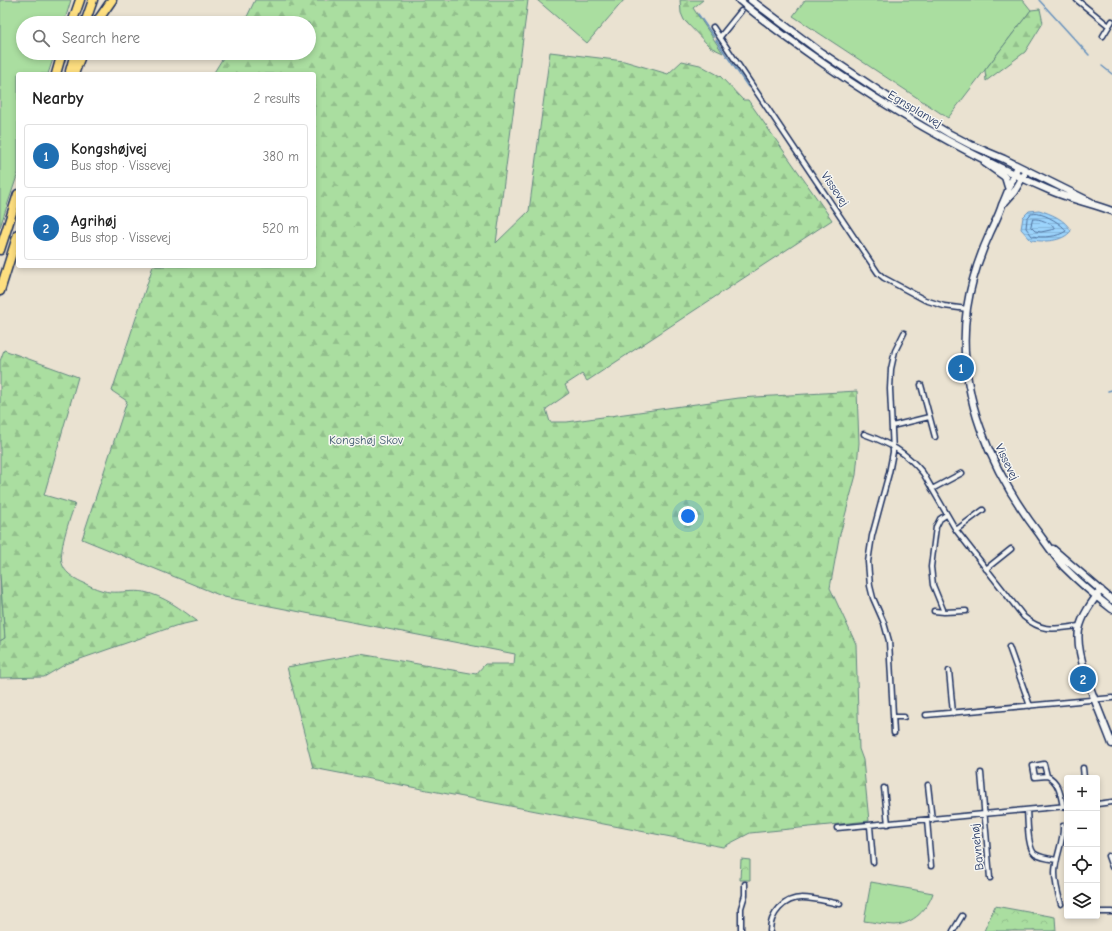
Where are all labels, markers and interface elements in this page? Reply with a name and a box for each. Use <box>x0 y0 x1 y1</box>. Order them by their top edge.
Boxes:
search box <box>16 16 316 60</box>
icon: search <box>30 27 52 49</box>
text: Search here <box>62 29 140 47</box>
street label: Egnsplanvej <box>885 87 945 131</box>
text: Nearby <box>32 89 83 108</box>
text: 2 results <box>253 91 300 106</box>
text: Kongshøjvej <box>71 140 147 158</box>
text: 1 <box>43 149 49 164</box>
text: 380 m <box>263 149 299 164</box>
text: Bus stop · Vissevej <box>71 158 171 173</box>
street label: Vissevej <box>818 169 852 209</box>
text: Agrihøj <box>71 212 117 230</box>
text: 2 <box>43 221 49 236</box>
text: 520 m <box>262 221 299 236</box>
text: Bus stop · Vissevej <box>71 230 171 245</box>
pin: 1 <box>948 353 974 383</box>
park label: Kongshøj Skov <box>329 433 403 447</box>
street label: Vissevej <box>992 442 1022 482</box>
your location <box>678 506 698 526</box>
pin: 2 <box>1070 664 1096 694</box>
map controls <box>1064 775 1100 919</box>
button: + <box>1064 775 1100 811</box>
button: − <box>1064 811 1100 847</box>
street label: Bavnehøj <box>968 823 986 871</box>
button: locate <box>1064 847 1100 883</box>
button: layers <box>1064 883 1100 919</box>

